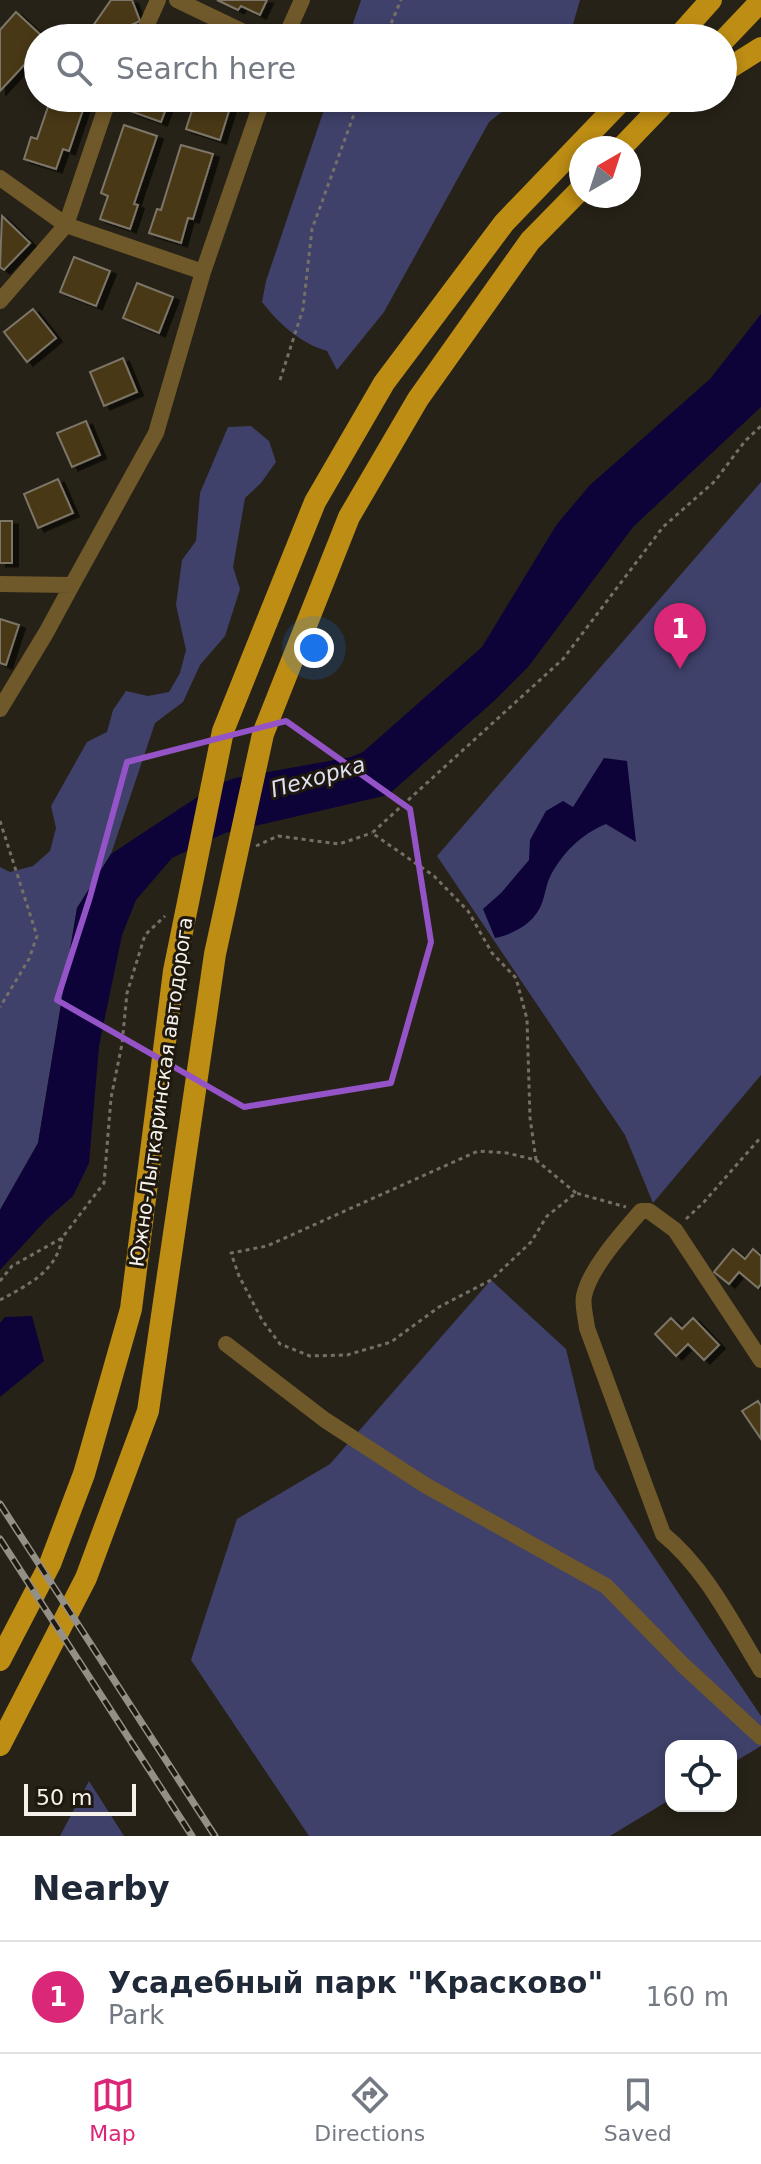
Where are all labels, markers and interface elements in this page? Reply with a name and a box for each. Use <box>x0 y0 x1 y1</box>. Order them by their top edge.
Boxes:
search box <box>24 24 737 112</box>
icon: search <box>52 46 96 90</box>
text: Search here <box>116 51 296 86</box>
north arrow <box>569 136 641 208</box>
pin: 1 <box>654 603 706 669</box>
your location <box>294 628 334 668</box>
water label: Пехорка <box>268 752 368 802</box>
street label: Южно-Лыткаринская автодорога <box>125 915 197 1269</box>
map controls <box>665 1740 737 1812</box>
button: locate <box>665 1740 737 1812</box>
scale bar <box>24 1780 136 1816</box>
text: 50 m <box>36 1785 92 1810</box>
text: Nearby <box>32 1868 170 1908</box>
text: Усадебный парк "Красково" <box>108 1965 603 2000</box>
text: 1 <box>49 1982 67 2012</box>
text: 160 m <box>646 1982 729 2012</box>
text: Park <box>108 2000 164 2030</box>
tab: Map <box>89 2073 136 2146</box>
tab: Directions <box>314 2073 425 2146</box>
tab: Saved <box>604 2073 672 2146</box>

